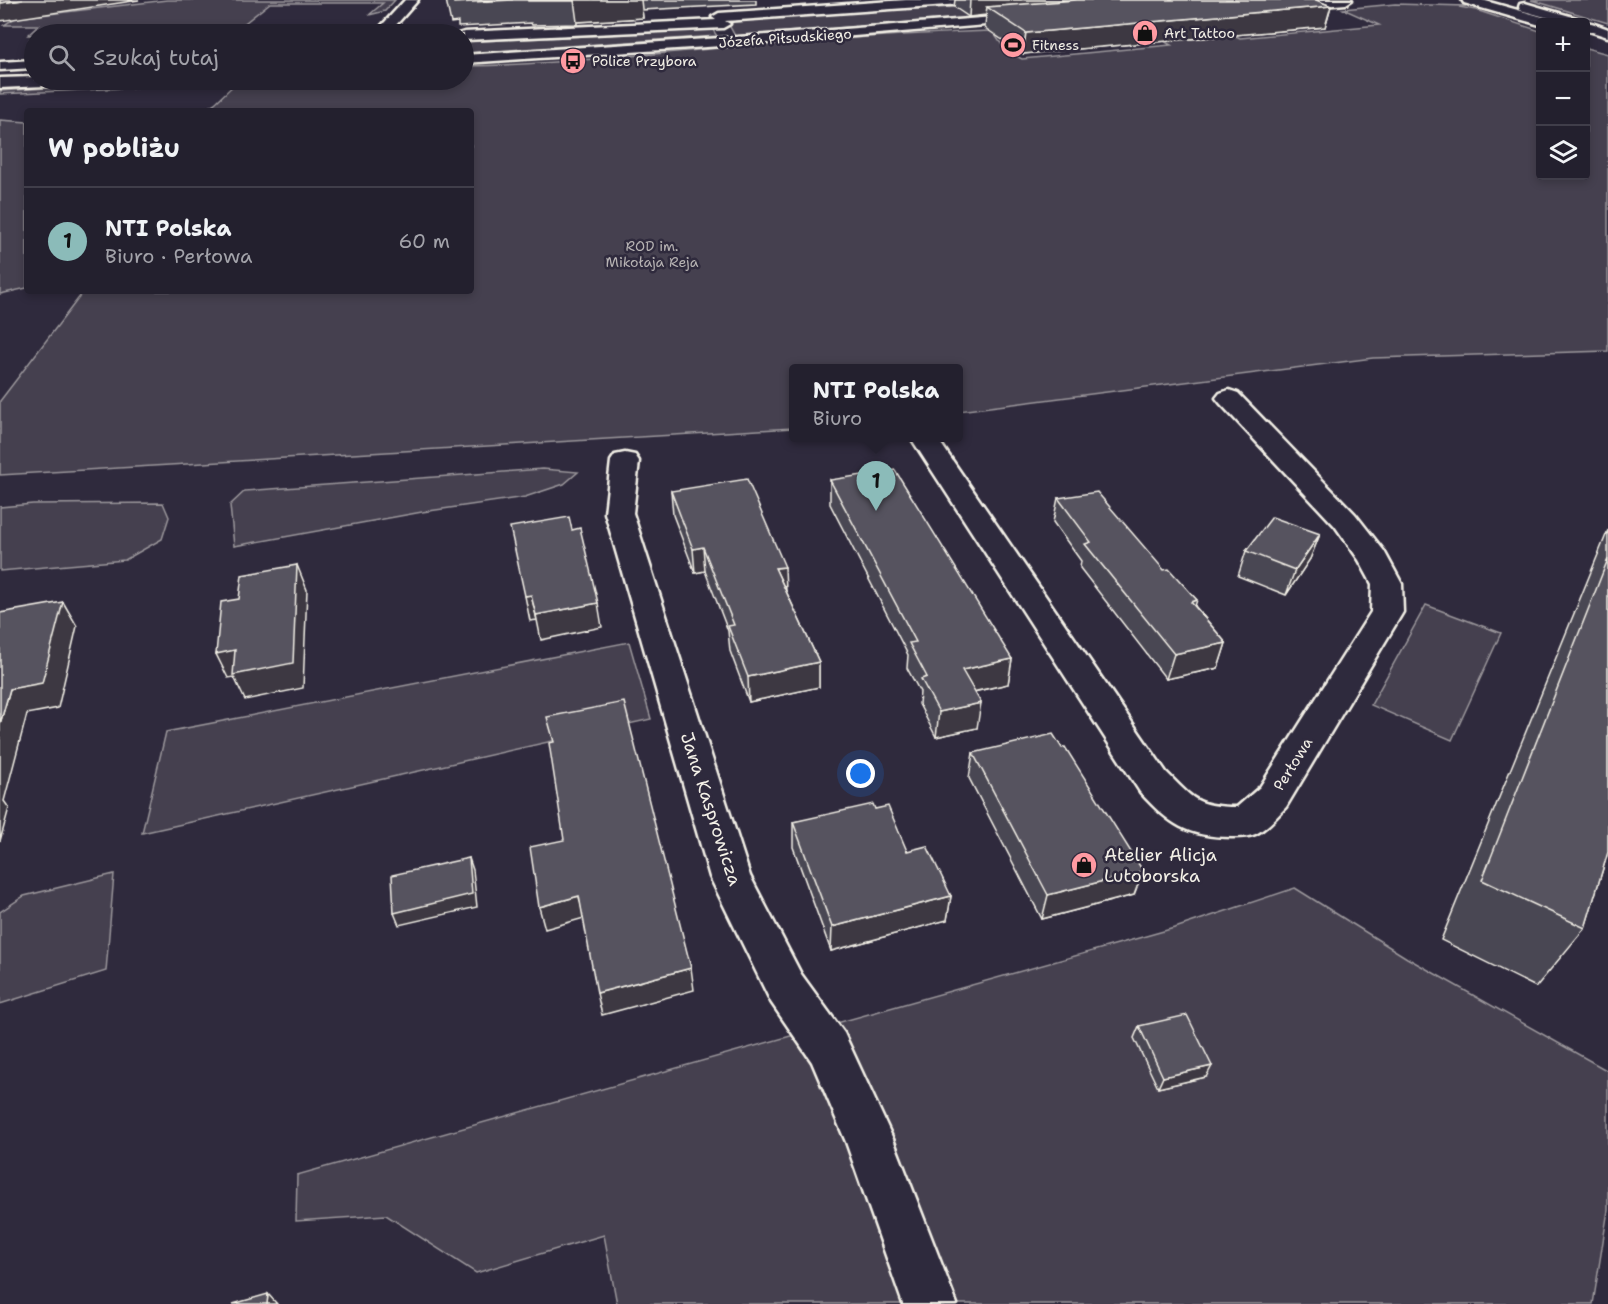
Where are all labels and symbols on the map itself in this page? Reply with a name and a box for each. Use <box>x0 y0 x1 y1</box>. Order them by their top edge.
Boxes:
shop icon: Art Tattoo <box>1130 18 1160 48</box>
street label: Józefa Piłsudskiego <box>718 24 852 52</box>
place label: Art Tattoo <box>1164 24 1235 42</box>
sports icon: Fitness <box>998 30 1028 60</box>
place label: Fitness <box>1032 36 1079 54</box>
bus stop icon: Police Przybora <box>558 46 588 76</box>
place label: Police Przybora <box>592 52 697 70</box>
park label: ROD im. Mikołaja Reja <box>605 237 699 271</box>
pin: 1 <box>856 462 896 511</box>
street label: Jana Kasprowicza <box>675 729 747 889</box>
street label: Perłowa <box>1269 733 1318 794</box>
your location <box>846 759 875 788</box>
place label: Atelier Alicja Lutoborska <box>1104 843 1217 888</box>
shop icon: Atelier Alicja Lutoborska <box>1069 850 1099 880</box>

